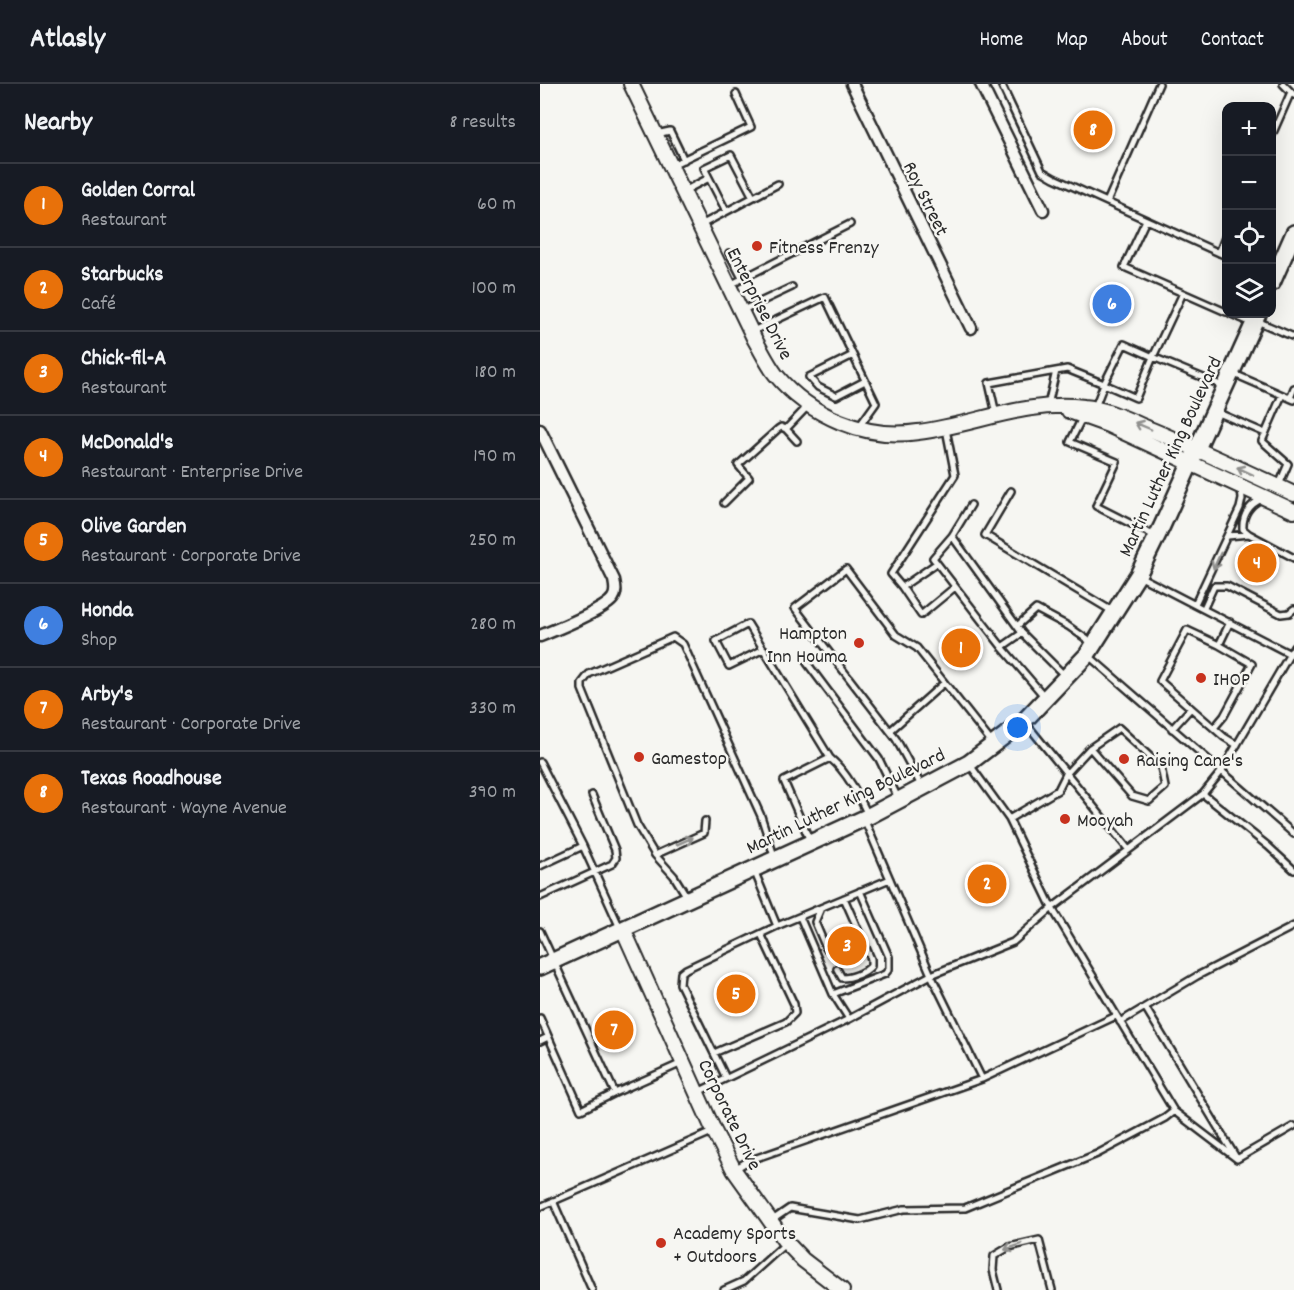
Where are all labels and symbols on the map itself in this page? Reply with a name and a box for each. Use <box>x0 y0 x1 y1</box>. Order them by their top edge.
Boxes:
pin: 8 <box>1074 108 1112 152</box>
street label: Roy Street <box>894 157 954 241</box>
place label: Fitness Frenzy <box>769 235 879 263</box>
marker: Fitness Frenzy <box>750 239 764 253</box>
street label: Enterprise Drive <box>718 243 799 365</box>
pin: 6 <box>1092 282 1132 326</box>
street label: Martin Luther King Boulevard <box>1113 353 1230 562</box>
one-way arrow <box>1134 420 1152 431</box>
one-way arrow <box>1237 465 1255 477</box>
pin: 4 <box>1238 540 1276 586</box>
one-way arrow <box>1210 551 1222 569</box>
place label: Hampton Inn Houma <box>767 621 848 672</box>
pin: 1 <box>942 626 980 670</box>
marker: Hampton Inn Houma <box>852 636 866 650</box>
place label: IHOP <box>1213 667 1250 695</box>
marker: IHOP <box>1194 671 1208 685</box>
your location <box>1003 713 1032 742</box>
street label: Martin Luther King Boulevard <box>742 742 950 863</box>
place label: Gamestop <box>651 746 727 774</box>
place label: Raising Cane's <box>1136 748 1243 776</box>
marker: Gamestop <box>632 750 646 764</box>
marker: Raising Cane's <box>1117 752 1131 766</box>
place label: Mooyah <box>1077 808 1133 836</box>
marker: Mooyah <box>1058 812 1072 826</box>
one-way arrow <box>675 835 693 847</box>
pin: 2 <box>968 862 1006 906</box>
pin: 3 <box>828 924 866 968</box>
pin: 5 <box>716 972 756 1016</box>
pin: 7 <box>594 1008 634 1052</box>
street label: Corporate Drive <box>689 1055 767 1176</box>
place label: Academy Sports + Outdoors <box>673 1221 796 1272</box>
marker: Academy Sports + Outdoors <box>654 1236 668 1250</box>
one-way arrow <box>1004 1243 1022 1254</box>

